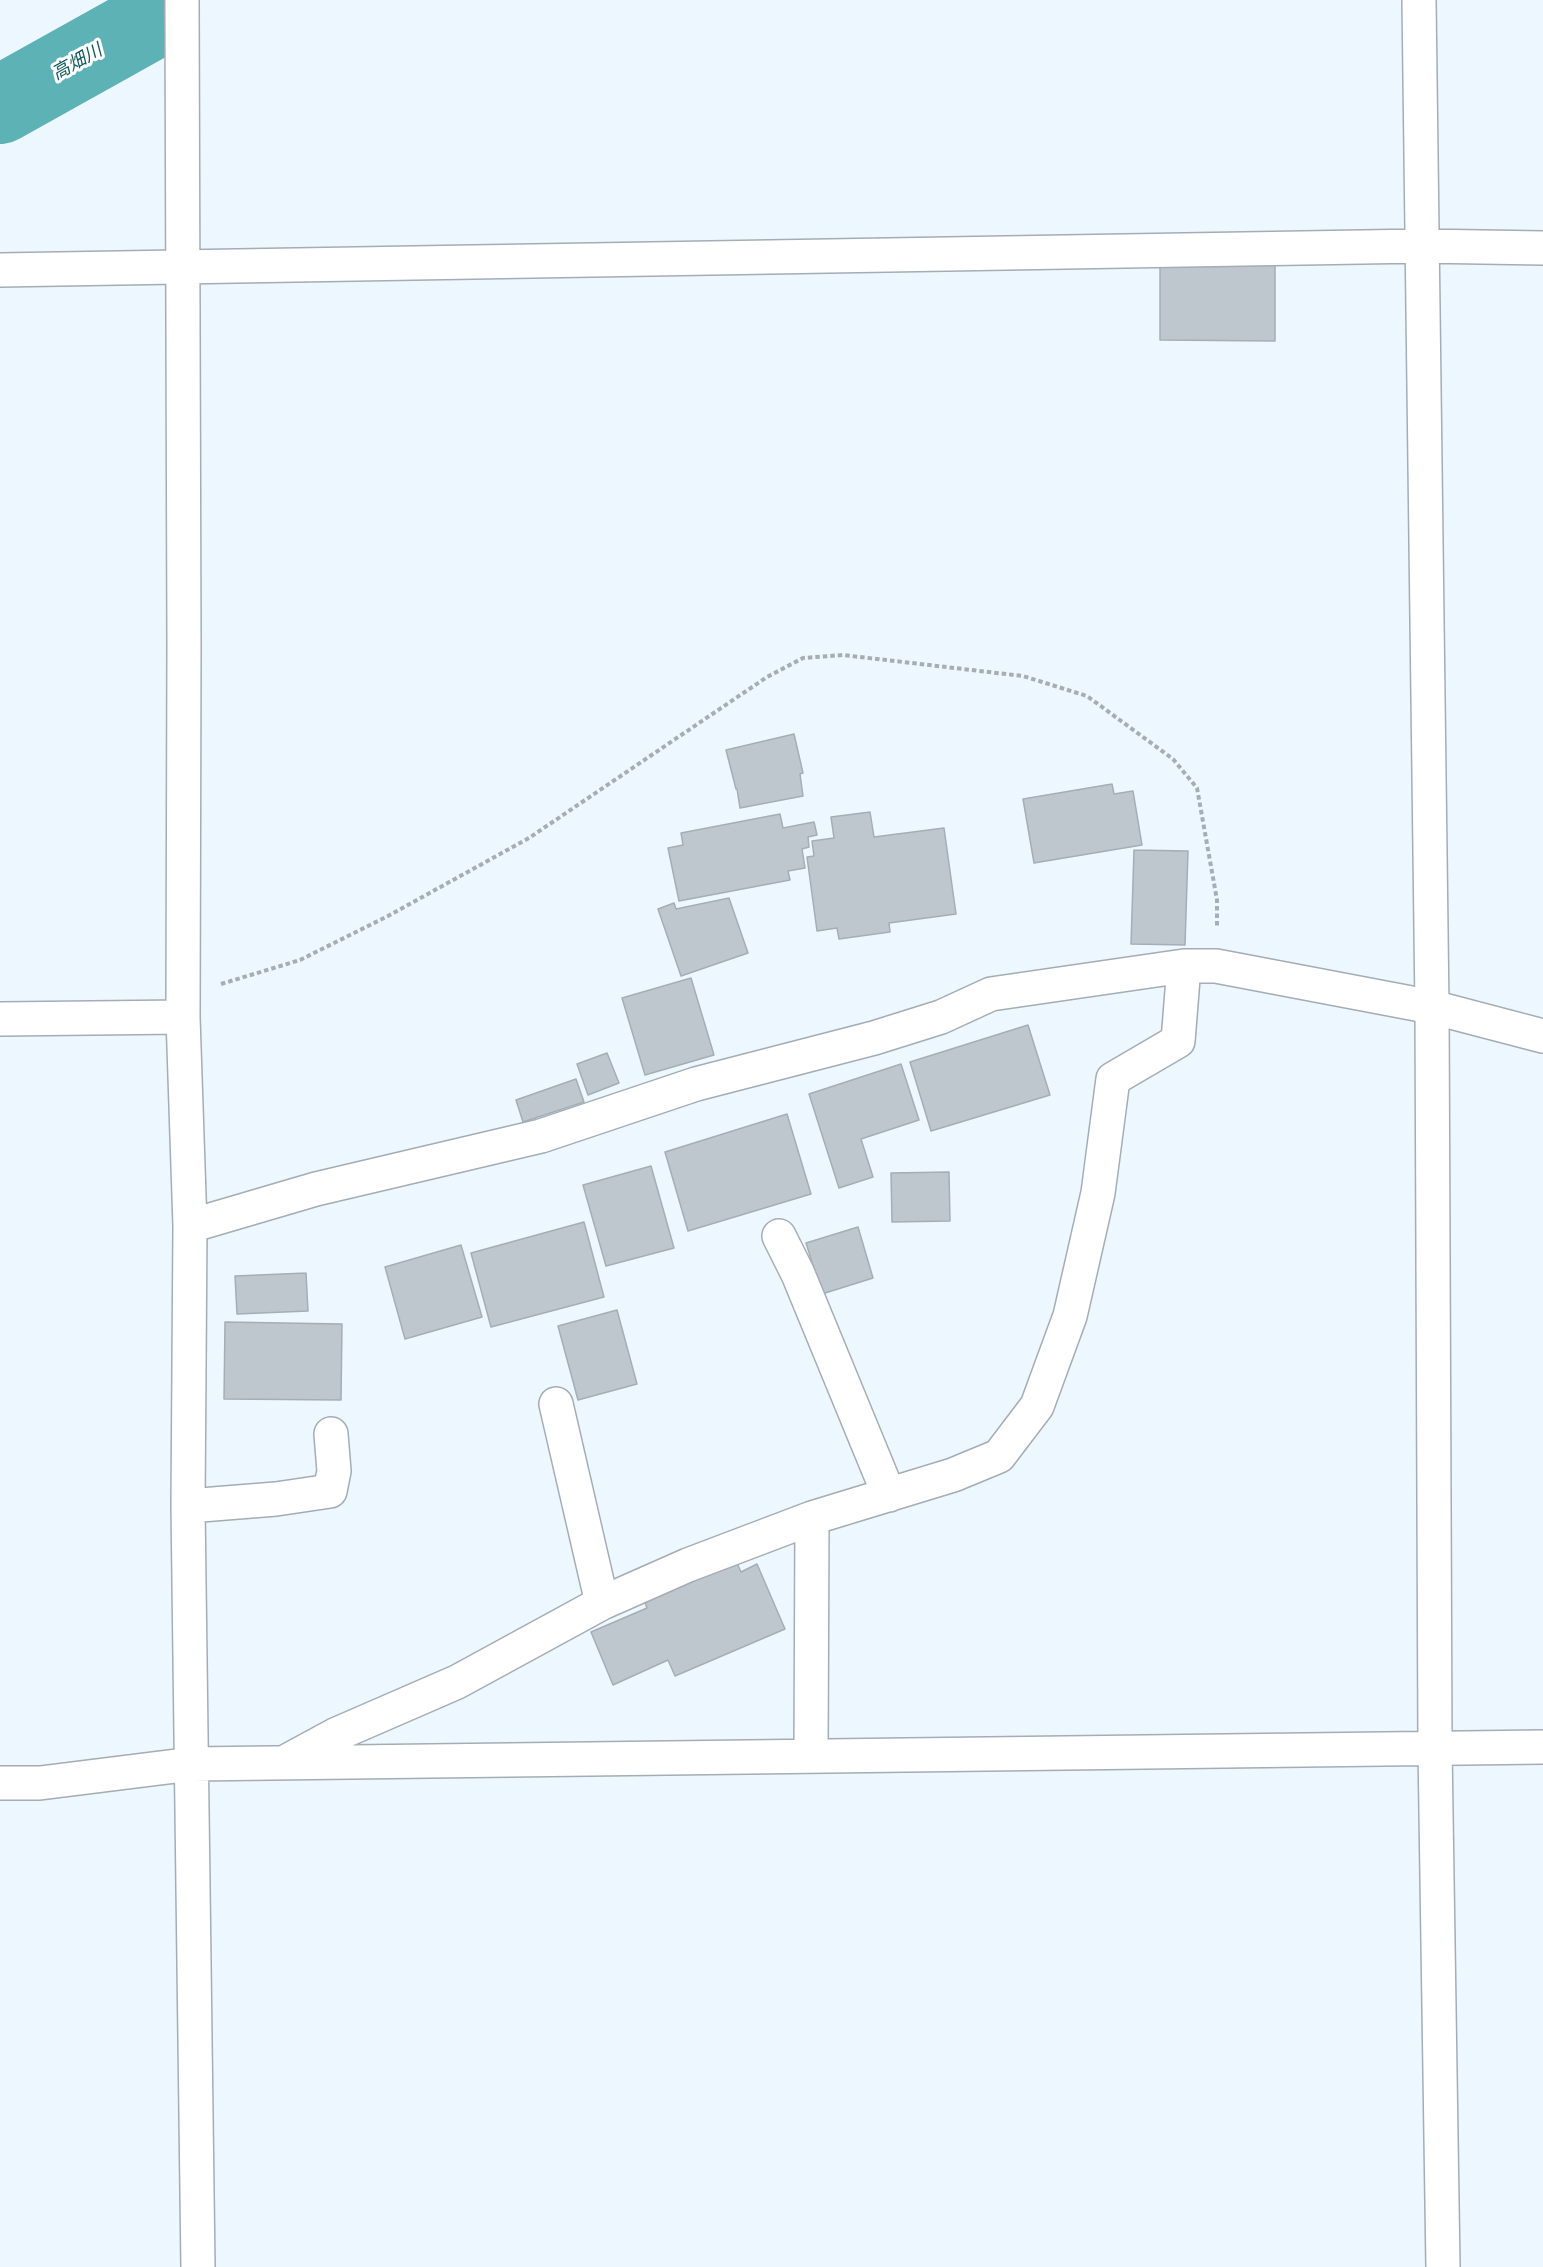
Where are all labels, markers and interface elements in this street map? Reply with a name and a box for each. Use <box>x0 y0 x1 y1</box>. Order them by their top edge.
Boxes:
water label: 高畑川 <box>48 39 106 85</box>

